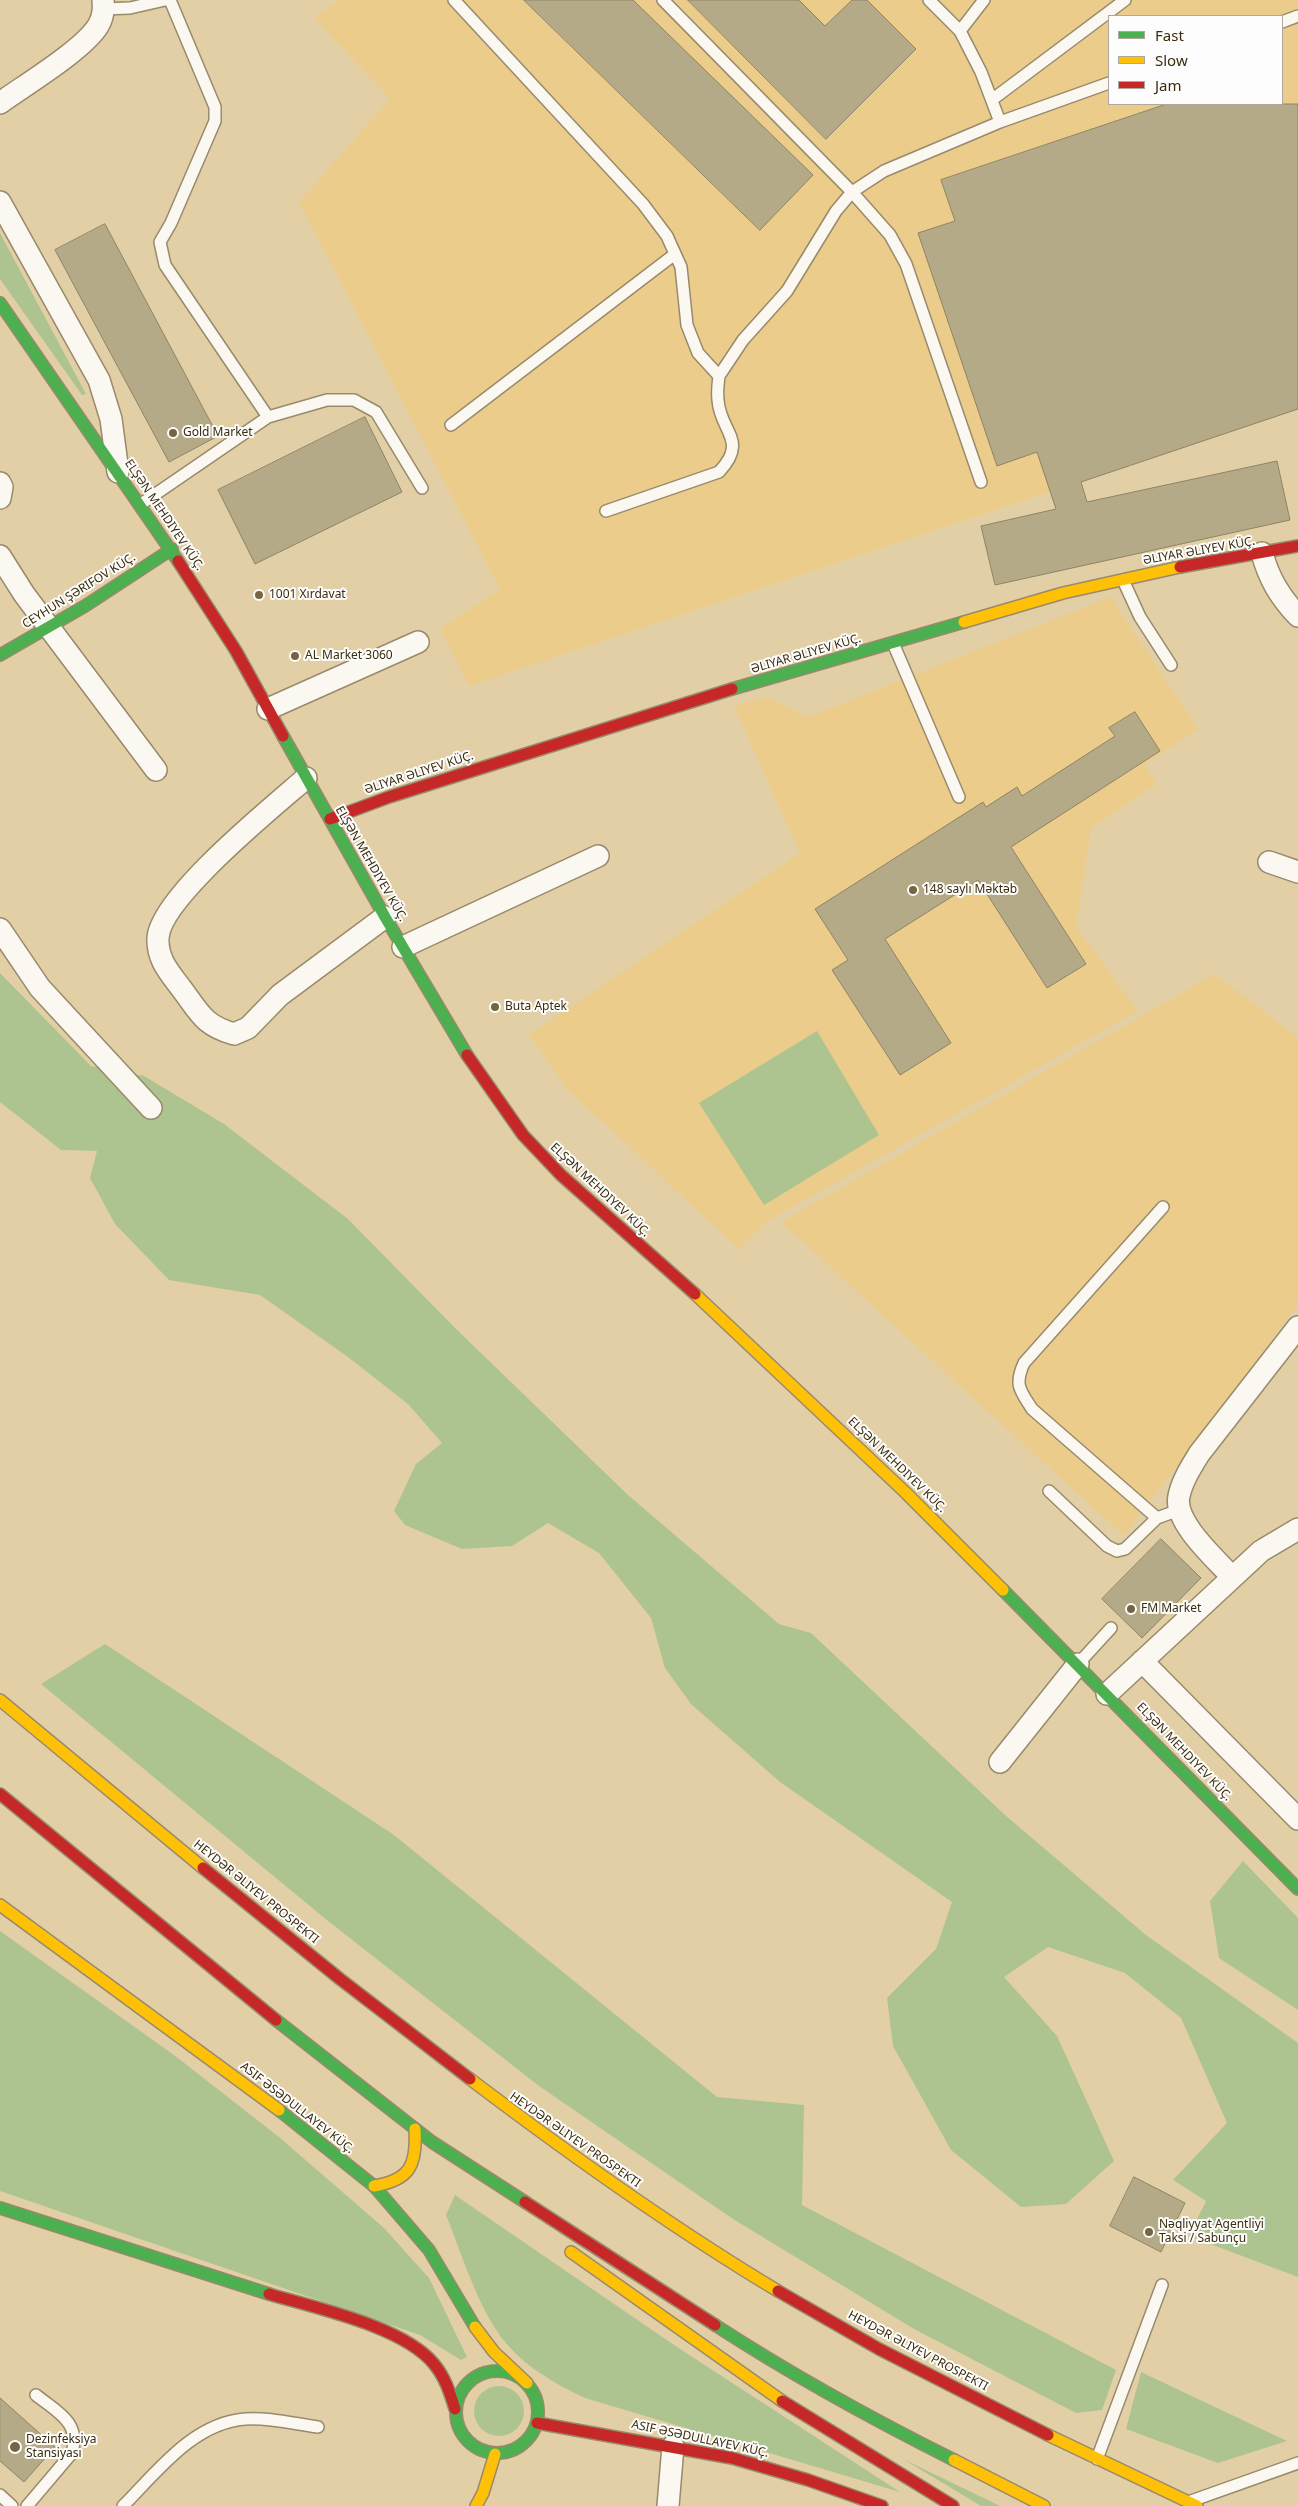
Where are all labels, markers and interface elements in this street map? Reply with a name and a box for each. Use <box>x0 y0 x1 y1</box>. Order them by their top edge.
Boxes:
legend <box>1108 15 1283 105</box>
text: Fast <box>1155 25 1184 45</box>
text: Slow <box>1155 50 1188 70</box>
text: Jam <box>1155 75 1182 95</box>
place label: Gold Market <box>183 426 253 440</box>
marker: Gold Market <box>167 427 179 439</box>
street label: ELŞƏN MEHDIYEV KÜÇ. <box>121 457 207 573</box>
street label: ƏLIYAR ƏLIYEV KÜÇ. <box>1142 534 1256 568</box>
street label: CEYHUN ŞƏRIFOV KÜÇ. <box>20 550 138 632</box>
place label: 1001 Xırdavat <box>269 588 346 602</box>
marker: 1001 Xırdavat <box>253 589 265 601</box>
street label: ƏLIYAR ƏLIYEV KÜÇ. <box>749 631 863 677</box>
place label: AL Market 3060 <box>305 649 393 663</box>
marker: AL Market 3060 <box>289 650 301 662</box>
street label: ƏLIYAR ƏLIYEV KÜÇ. <box>363 749 475 797</box>
street label: ELŞƏN MEHDIYEV KÜÇ. <box>332 804 410 924</box>
place label: 148 saylı Məktəb <box>923 883 1017 897</box>
marker: 148 saylı Məktəb <box>907 884 919 896</box>
place label: Buta Aptek <box>505 1000 567 1014</box>
marker: Buta Aptek <box>489 1001 501 1013</box>
street label: ELŞƏN MEHDIYEV KÜÇ. <box>547 1140 653 1240</box>
street label: ELŞƏN MEHDIYEV KÜÇ. <box>845 1414 949 1516</box>
place label: FM Market <box>1141 1602 1201 1616</box>
marker: FM Market <box>1125 1603 1137 1615</box>
street label: ELŞƏN MEHDIYEV KÜÇ. <box>1133 1700 1235 1804</box>
street label: HEYDƏR ƏLIYEV PROSPEKTI <box>191 1837 321 1947</box>
street label: ASIF ƏSƏDULLAYEV KÜÇ. <box>237 2059 357 2157</box>
street label: HEYDƏR ƏLIYEV PROSPEKTI <box>507 2089 643 2191</box>
place label: Nəqliyyat Agentliyi Taksi / Sabunçu <box>1159 2218 1264 2246</box>
marker: Nəqliyyat Agentliyi Taksi / Sabunçu <box>1143 2226 1155 2238</box>
street label: HEYDƏR ƏLIYEV PROSPEKTI <box>846 2308 990 2394</box>
street label: ASIF ƏSƏDULLAYEV KÜÇ. <box>630 2417 770 2461</box>
place label: Dezinfeksiya Stansiyası <box>26 2433 97 2461</box>
marker: Dezinfeksiya Stansiyası <box>8 2440 22 2454</box>

